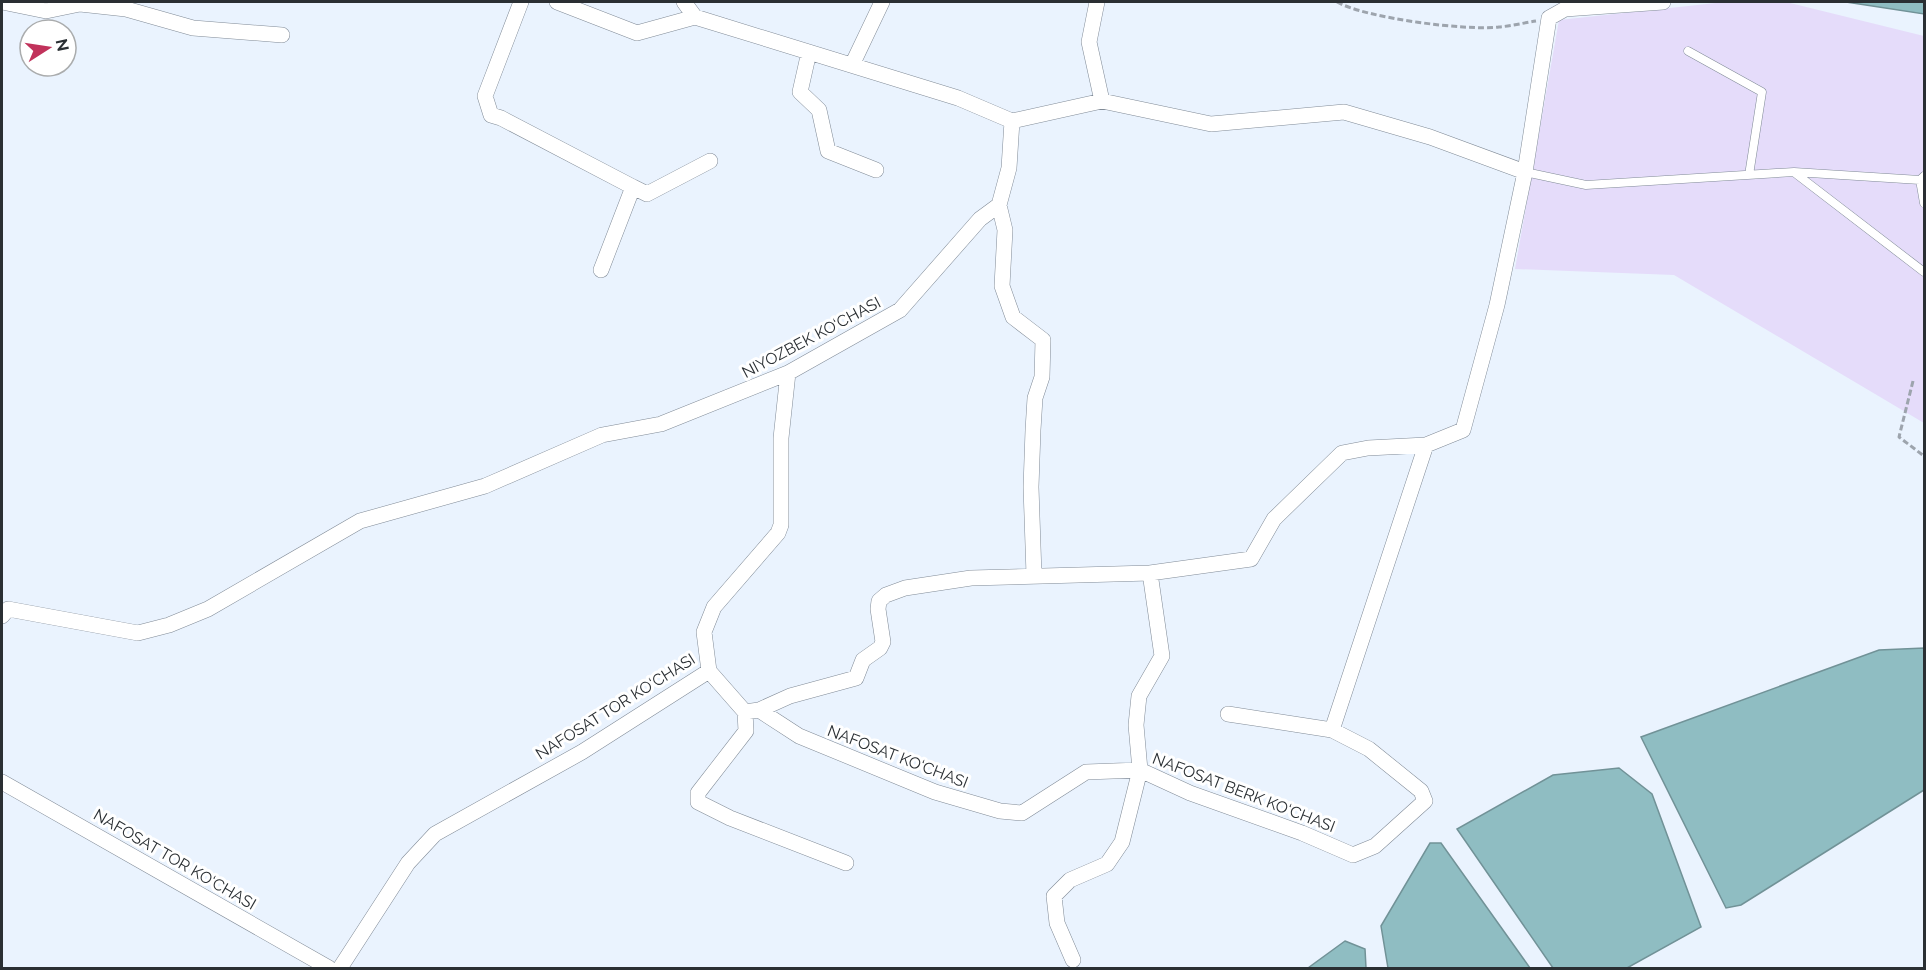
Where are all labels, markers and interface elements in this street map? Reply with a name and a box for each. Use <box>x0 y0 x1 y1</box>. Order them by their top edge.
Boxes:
north arrow <box>18 18 78 78</box>
text: N <box>52 37 73 53</box>
street label: NIYOZBEK KO‘CHASI <box>739 293 884 382</box>
street label: NAFOSAT TOR KO‘CHASI <box>532 650 698 763</box>
street label: NAFOSAT KO‘CHASI <box>825 721 971 792</box>
street label: NAFOSAT BERK KO‘CHASI <box>1150 749 1338 836</box>
street label: NAFOSAT TOR KO‘CHASI <box>90 805 259 914</box>

